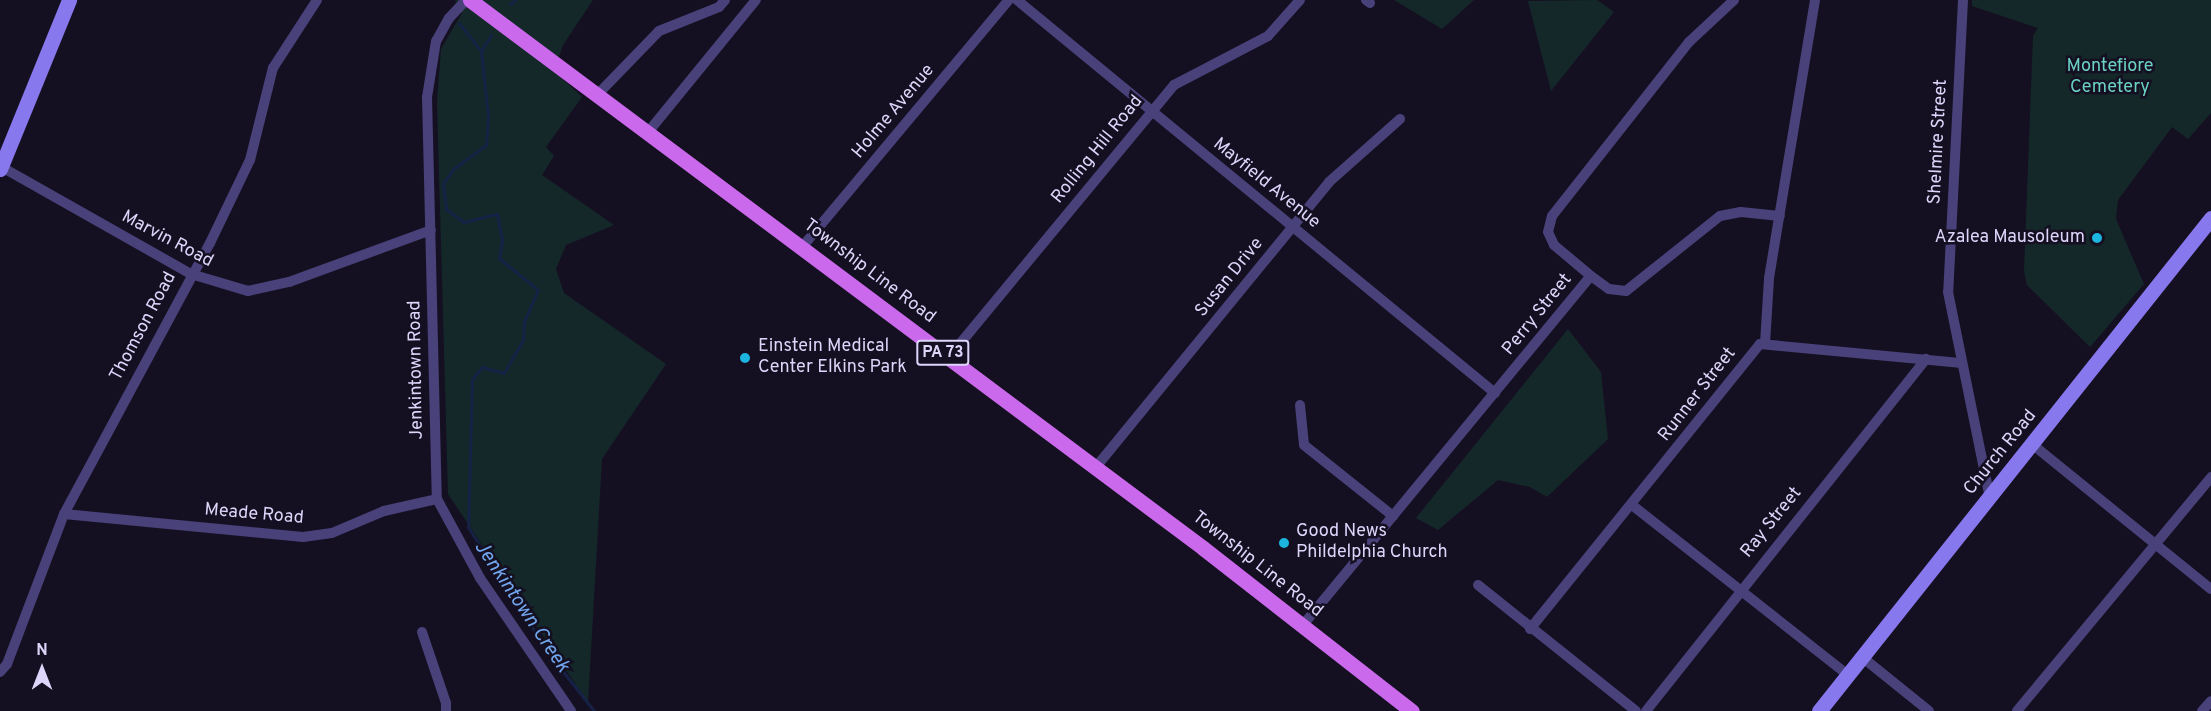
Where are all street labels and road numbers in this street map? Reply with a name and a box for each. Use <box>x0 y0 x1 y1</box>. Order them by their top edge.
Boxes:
street label: Holme Avenue <box>848 60 940 164</box>
street label: Shelmire Street <box>1925 79 1953 205</box>
street label: Rolling Hill Road <box>1048 92 1148 208</box>
street label: Mayfield Avenue <box>1208 134 1324 234</box>
street label: Marvin Road <box>118 207 216 273</box>
street label: Township Line Road <box>799 215 939 329</box>
street label: Susan Drive <box>1191 234 1269 322</box>
street label: Thomson Road <box>106 269 182 385</box>
street label: Perry Street <box>1499 270 1577 360</box>
street label: Jenkintown Road <box>405 300 429 440</box>
road number: PA 73 <box>914 340 972 366</box>
street label: Runner Street <box>1655 344 1741 446</box>
street label: Church Road <box>1960 406 2042 500</box>
street label: Ray Street <box>1737 483 1807 563</box>
street label: Meade Road <box>203 500 305 530</box>
street label: Township Line Road <box>1187 507 1327 623</box>

